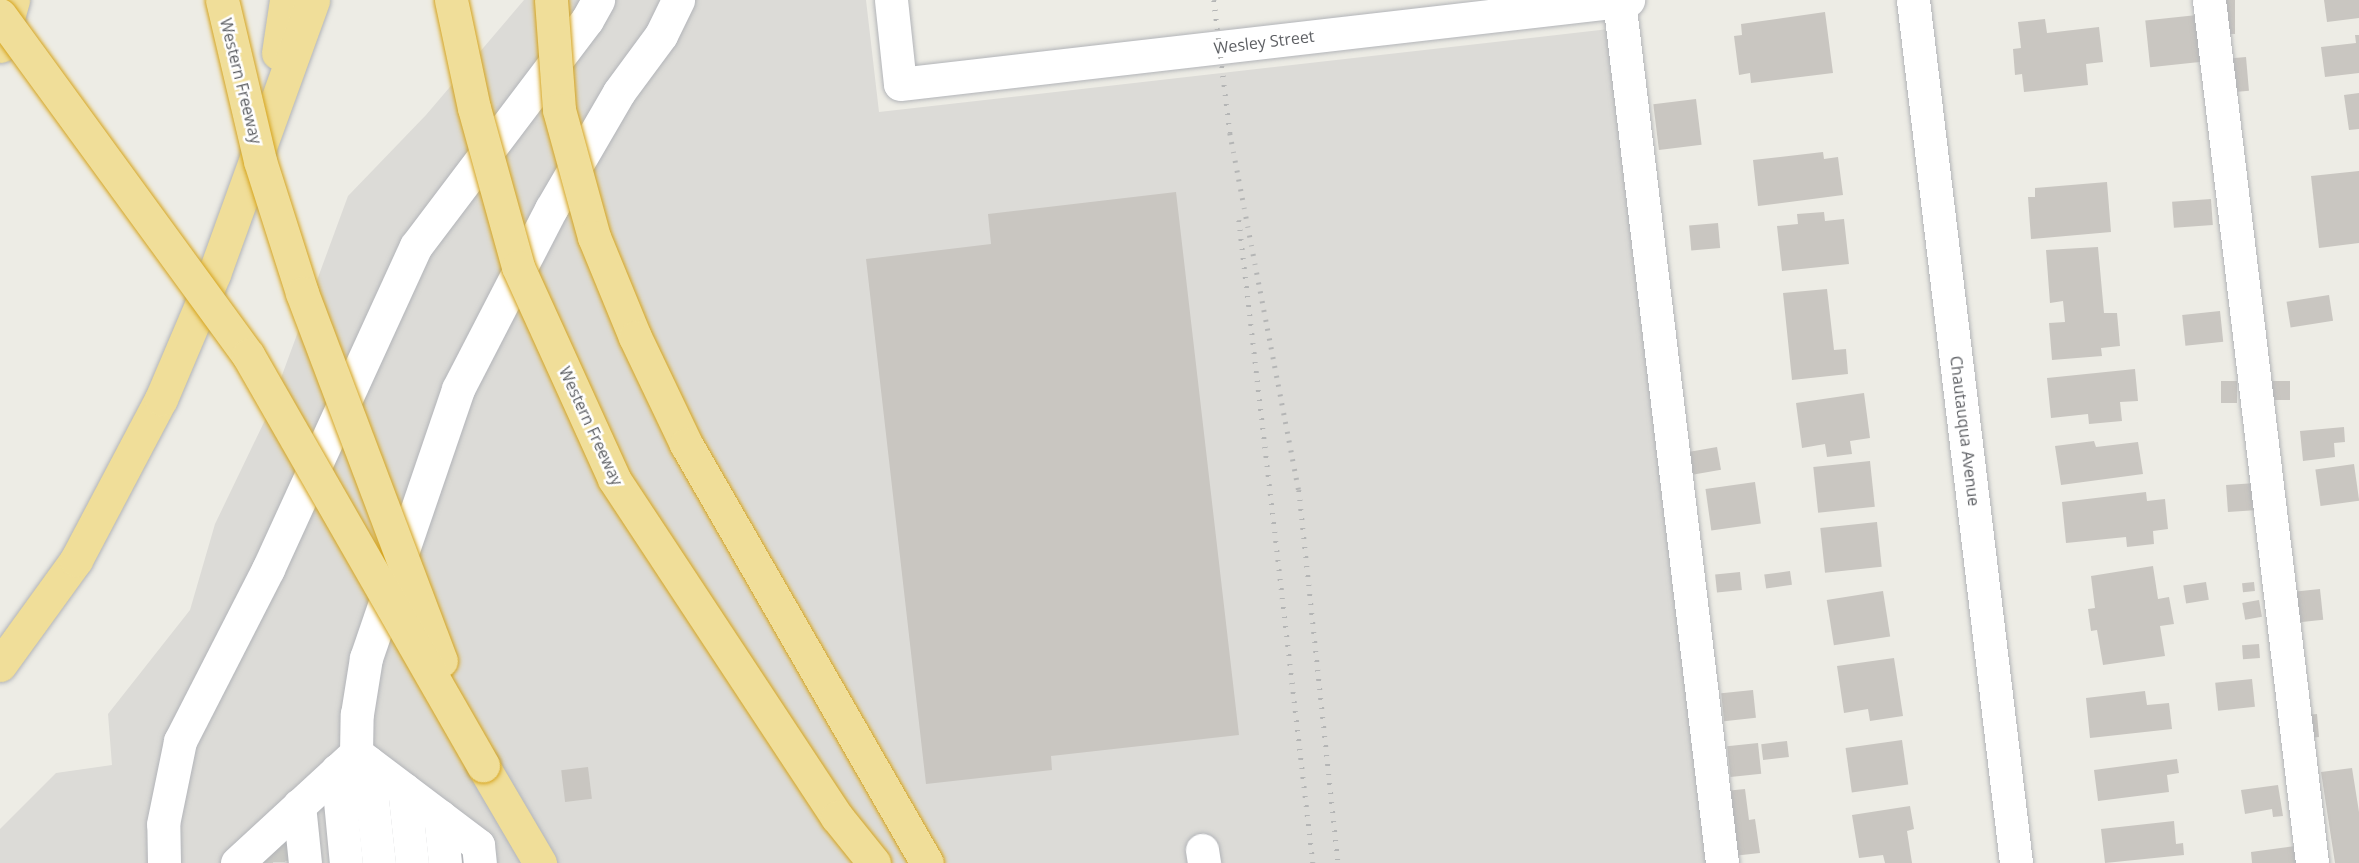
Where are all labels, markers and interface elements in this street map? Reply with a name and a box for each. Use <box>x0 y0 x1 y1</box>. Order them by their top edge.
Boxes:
street label: Western Freeway <box>216 16 266 146</box>
street label: Wesley Street <box>1213 26 1315 58</box>
street label: Chautauqua Avenue <box>1946 355 1984 507</box>
street label: Western Freeway <box>555 364 627 488</box>

